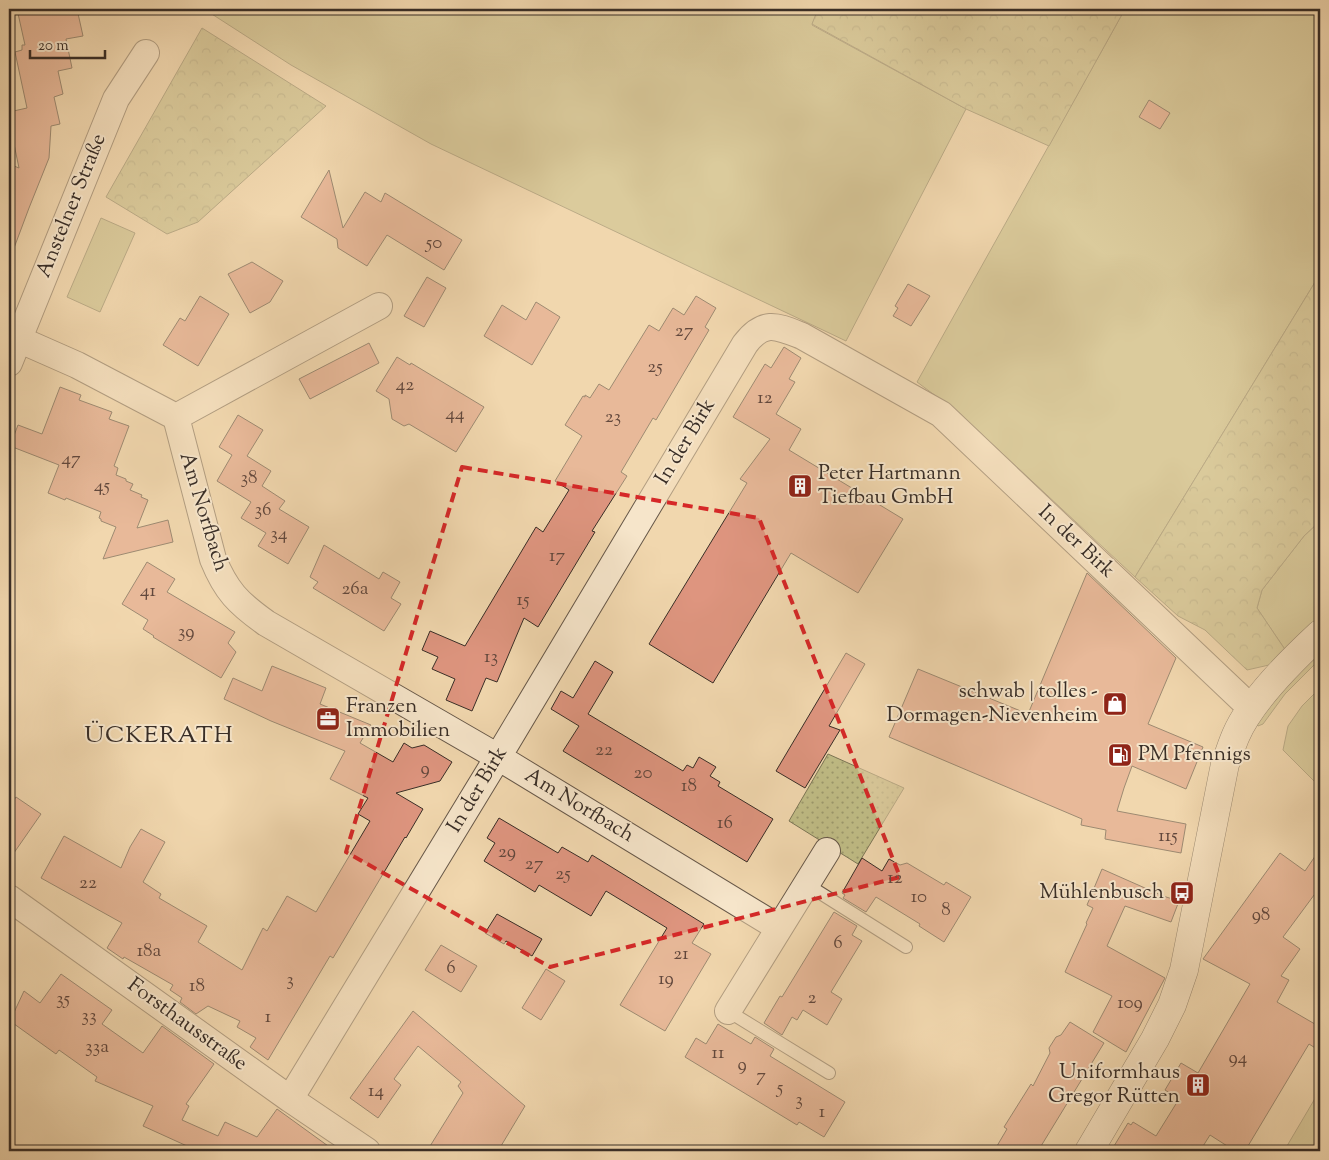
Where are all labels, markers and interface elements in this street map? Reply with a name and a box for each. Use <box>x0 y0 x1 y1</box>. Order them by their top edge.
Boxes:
scale bar <box>30 28 105 60</box>
text: 20 m <box>38 36 69 57</box>
street label: Anstelner Straße <box>29 130 115 282</box>
house number: 50 <box>425 230 442 257</box>
house number: 27 <box>675 318 694 345</box>
house number: 25 <box>647 354 663 381</box>
house number: 42 <box>396 372 414 399</box>
house number: 12 <box>757 385 773 412</box>
street label: In der Birk <box>648 393 724 491</box>
house number: 44 <box>445 401 465 428</box>
house number: 23 <box>605 404 621 431</box>
house number: 47 <box>61 446 81 473</box>
street label: Am Norfbach <box>171 449 235 575</box>
place label: Peter Hartmann Tiefbau GmbH <box>818 459 961 513</box>
house number: 38 <box>240 465 258 492</box>
house number: 45 <box>94 473 111 500</box>
building icon: Peter Hartmann Tiefbau GmbH <box>787 473 813 499</box>
house number: 36 <box>255 497 271 524</box>
street label: In der Birk <box>1031 498 1122 586</box>
house number: 34 <box>270 521 288 548</box>
house number: 17 <box>549 543 565 570</box>
house number: 26a <box>341 576 369 603</box>
house number: 41 <box>140 578 157 605</box>
house number: 15 <box>517 587 530 614</box>
house number: 39 <box>178 619 194 646</box>
house number: 13 <box>484 644 498 671</box>
place label: schwab | tolles - Dormagen-Nievenheim <box>887 677 1098 731</box>
shop icon: schwab | tolles - Dormagen-Nievenheim <box>1102 691 1128 717</box>
place label: Franzen Immobilien <box>346 692 450 746</box>
office icon: Franzen Immobilien <box>315 706 341 732</box>
district label: ÜCKERATH <box>84 719 234 753</box>
house number: 22 <box>595 737 613 764</box>
place label: PM Pfennigs <box>1138 740 1251 770</box>
street label: In der Birk <box>440 741 516 839</box>
fuel station icon: PM Pfennigs <box>1107 742 1133 768</box>
house number: 9 <box>420 756 430 783</box>
house number: 20 <box>634 760 652 787</box>
street label: Am Norfbach <box>518 761 640 851</box>
house number: 18 <box>681 773 697 800</box>
house number: 16 <box>717 810 733 837</box>
house number: 115 <box>1158 823 1178 850</box>
house number: 29 <box>498 839 516 866</box>
house number: 27 <box>525 851 544 878</box>
house number: 25 <box>555 861 571 888</box>
house number: 12 <box>887 865 903 892</box>
house number: 22 <box>79 870 97 897</box>
place label: Mühlenbusch <box>1039 878 1164 908</box>
bus stop icon: Mühlenbusch <box>1169 880 1195 906</box>
house number: 10 <box>911 884 927 911</box>
house number: 8 <box>941 897 951 924</box>
house number: 98 <box>1252 902 1270 929</box>
house number: 6 <box>833 930 843 957</box>
house number: 18a <box>137 938 162 965</box>
house number: 21 <box>673 941 689 968</box>
house number: 6 <box>446 955 456 982</box>
house number: 19 <box>658 966 674 993</box>
house number: 3 <box>286 967 294 994</box>
street label: Forsthausstraße <box>121 971 253 1079</box>
house number: 18 <box>189 973 205 1000</box>
house number: 2 <box>808 985 817 1012</box>
house number: 35 <box>56 986 71 1013</box>
house number: 109 <box>1117 990 1143 1017</box>
house number: 33 <box>81 1003 97 1030</box>
house number: 1 <box>265 1004 272 1031</box>
house number: 33a <box>85 1034 109 1061</box>
house number: 11 <box>712 1040 725 1067</box>
house number: 94 <box>1229 1045 1248 1072</box>
house number: 9 <box>737 1052 747 1079</box>
place label: Uniformhaus Gregor Rütten <box>1048 1058 1180 1112</box>
house number: 7 <box>756 1063 766 1090</box>
building icon: Uniformhaus Gregor Rütten <box>1185 1072 1211 1098</box>
house number: 5 <box>776 1075 784 1102</box>
house number: 14 <box>368 1078 384 1105</box>
house number: 3 <box>795 1087 803 1114</box>
house number: 1 <box>819 1099 826 1126</box>

